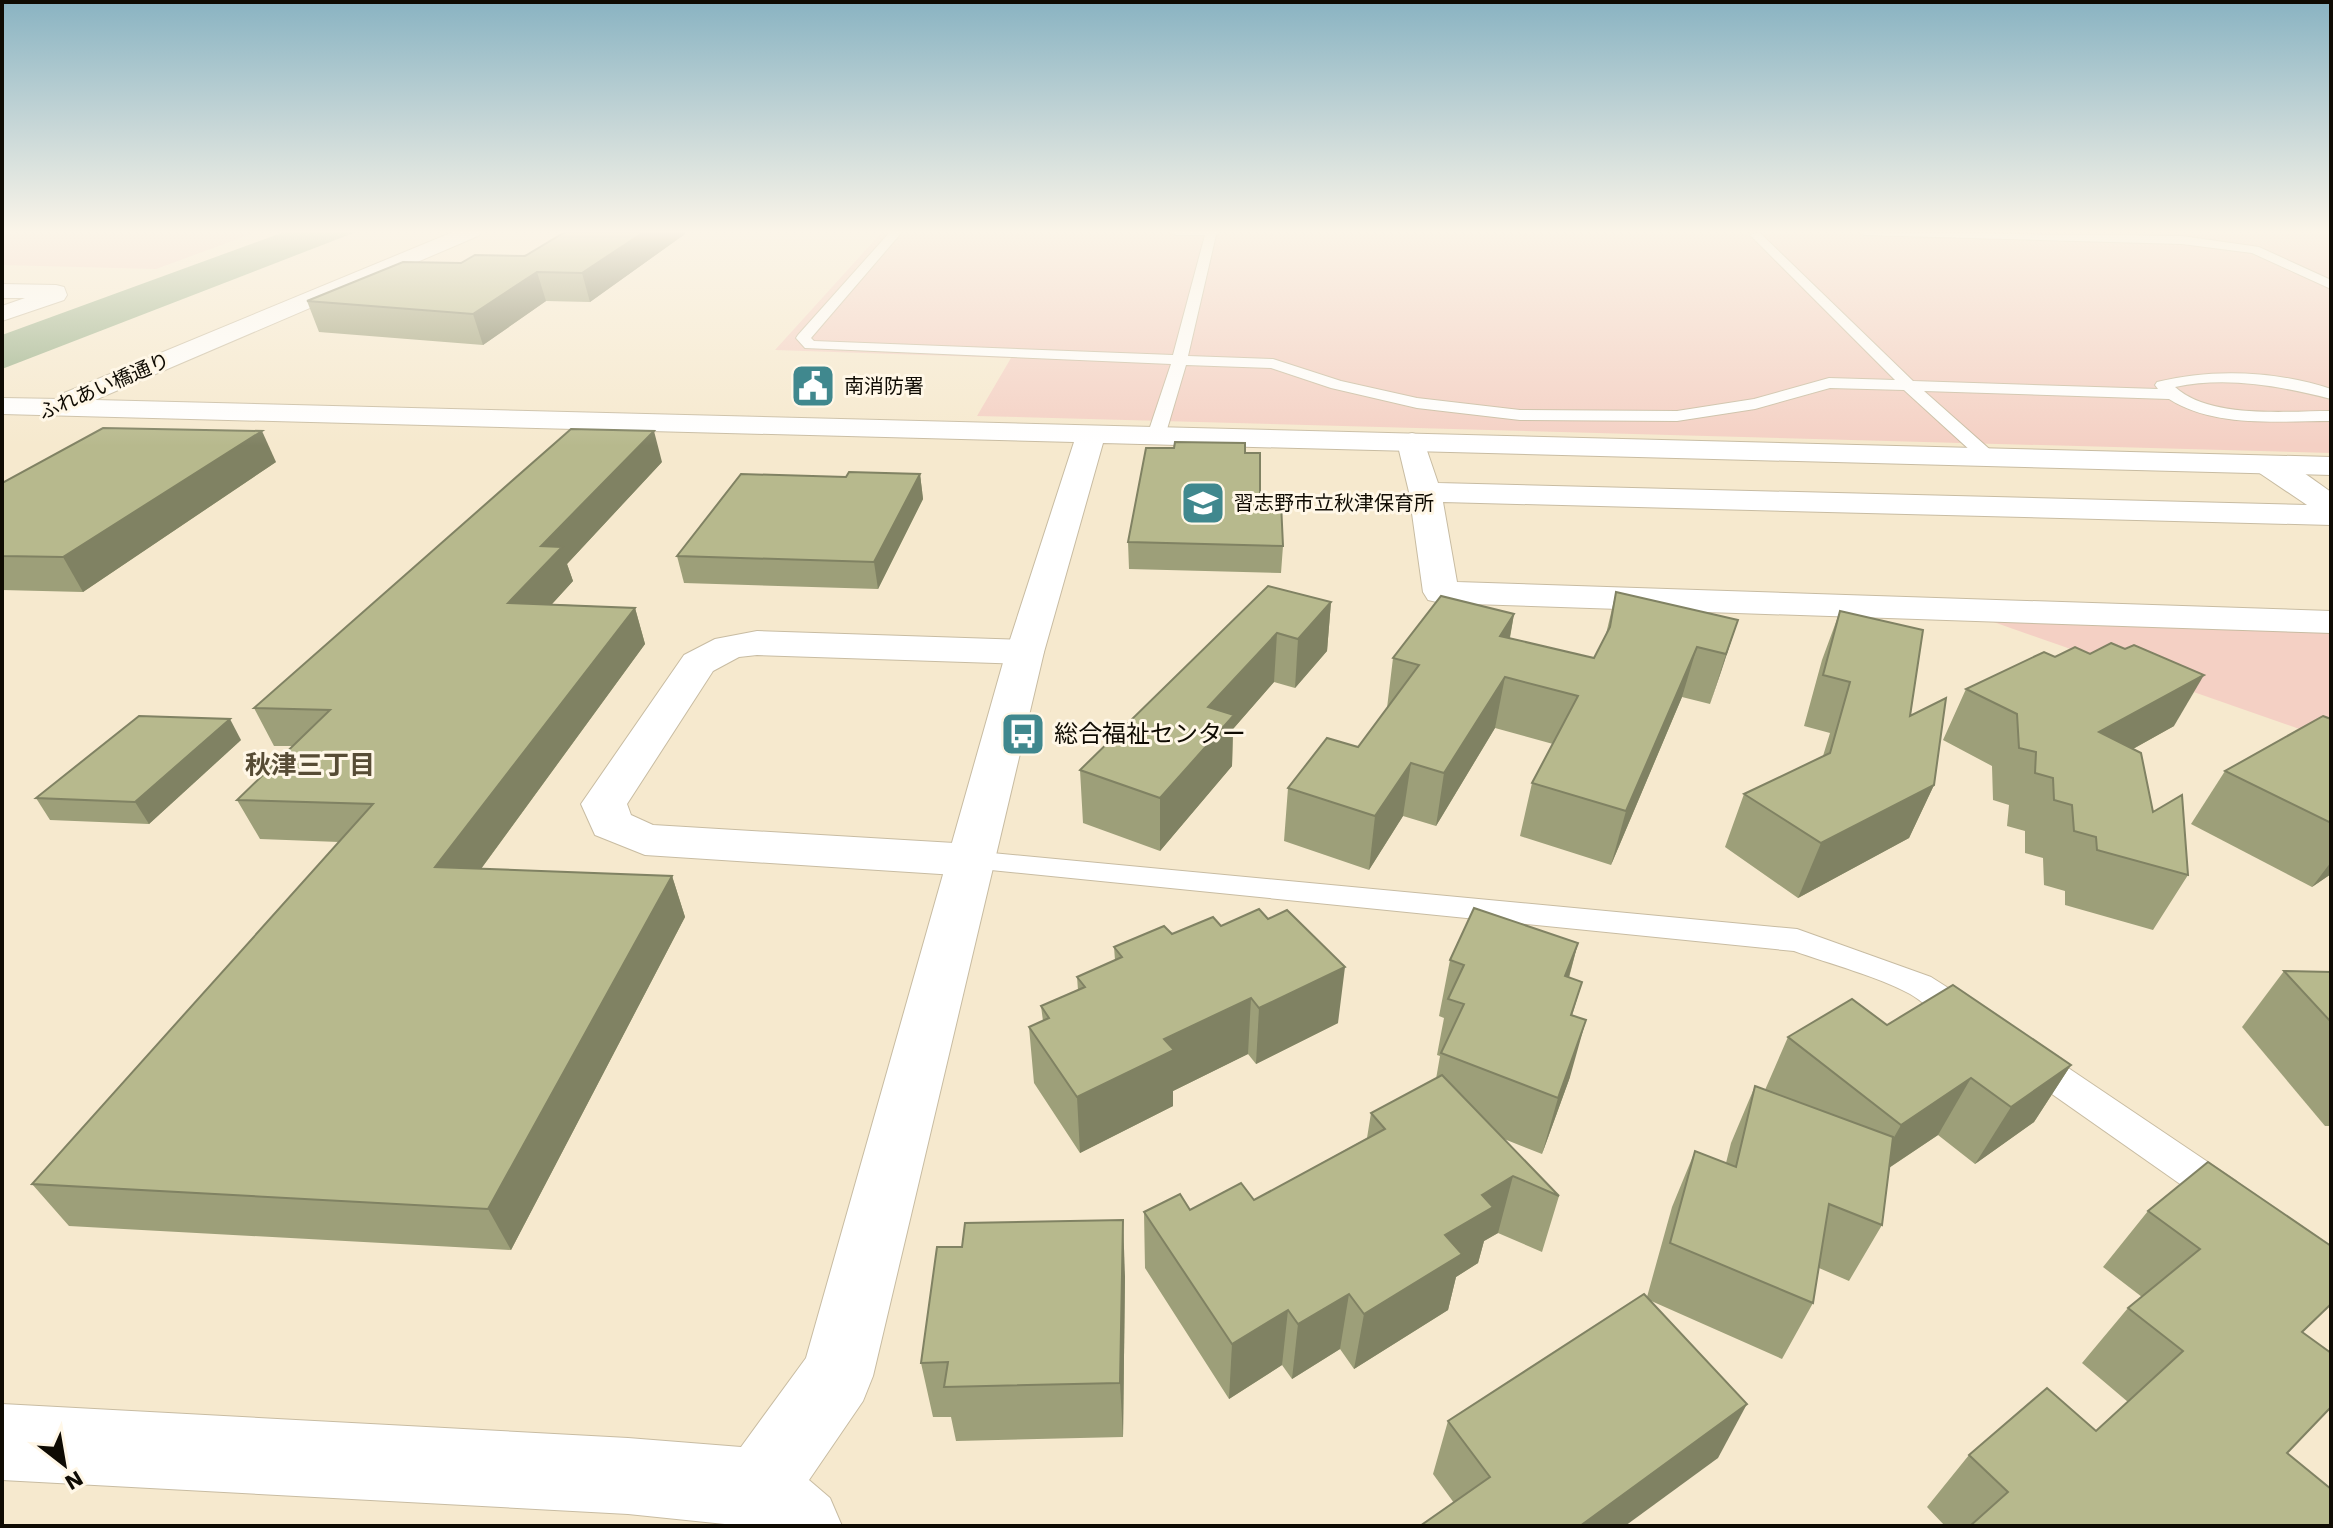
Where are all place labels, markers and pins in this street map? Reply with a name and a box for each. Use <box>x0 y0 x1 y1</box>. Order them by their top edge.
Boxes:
public building icon: 南消防署 <box>789 362 837 410</box>
place label: 南消防署 <box>844 374 924 398</box>
school or university icon: 習志野市立秋津保育所 <box>1179 479 1227 527</box>
place label: 習志野市立秋津保育所 <box>1234 491 1434 515</box>
bus stop icon: 総合福祉センター <box>999 710 1047 758</box>
place label: 総合福祉センター <box>1054 720 1246 748</box>

